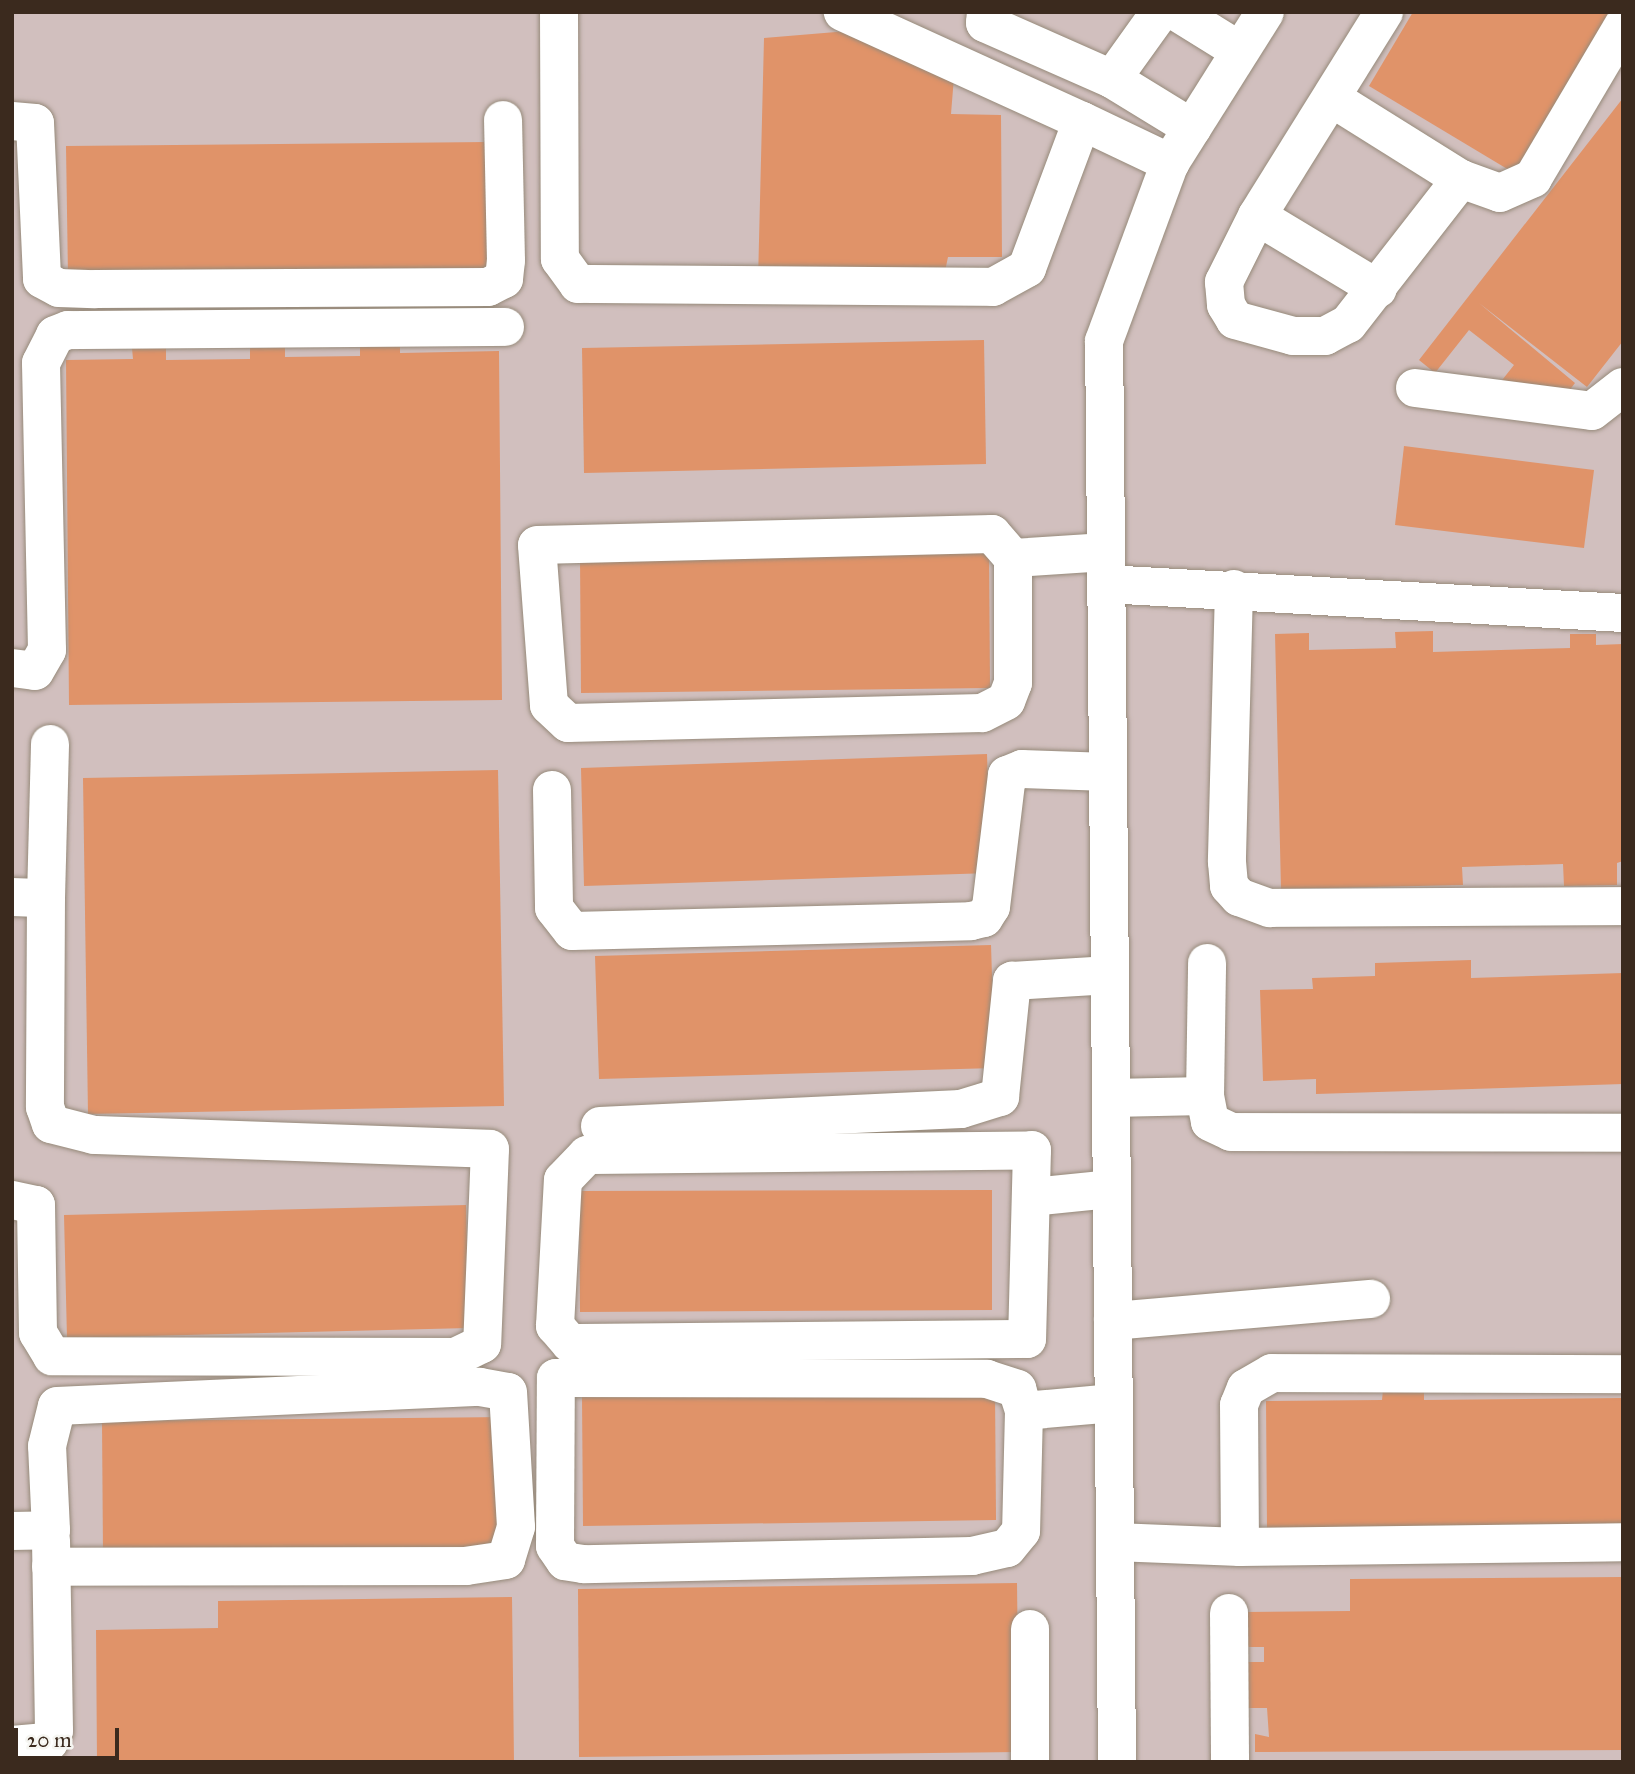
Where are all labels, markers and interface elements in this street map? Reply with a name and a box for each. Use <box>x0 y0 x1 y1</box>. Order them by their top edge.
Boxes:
scale bar <box>18 1714 122 1758</box>
text: 20 m <box>27 1727 72 1753</box>

